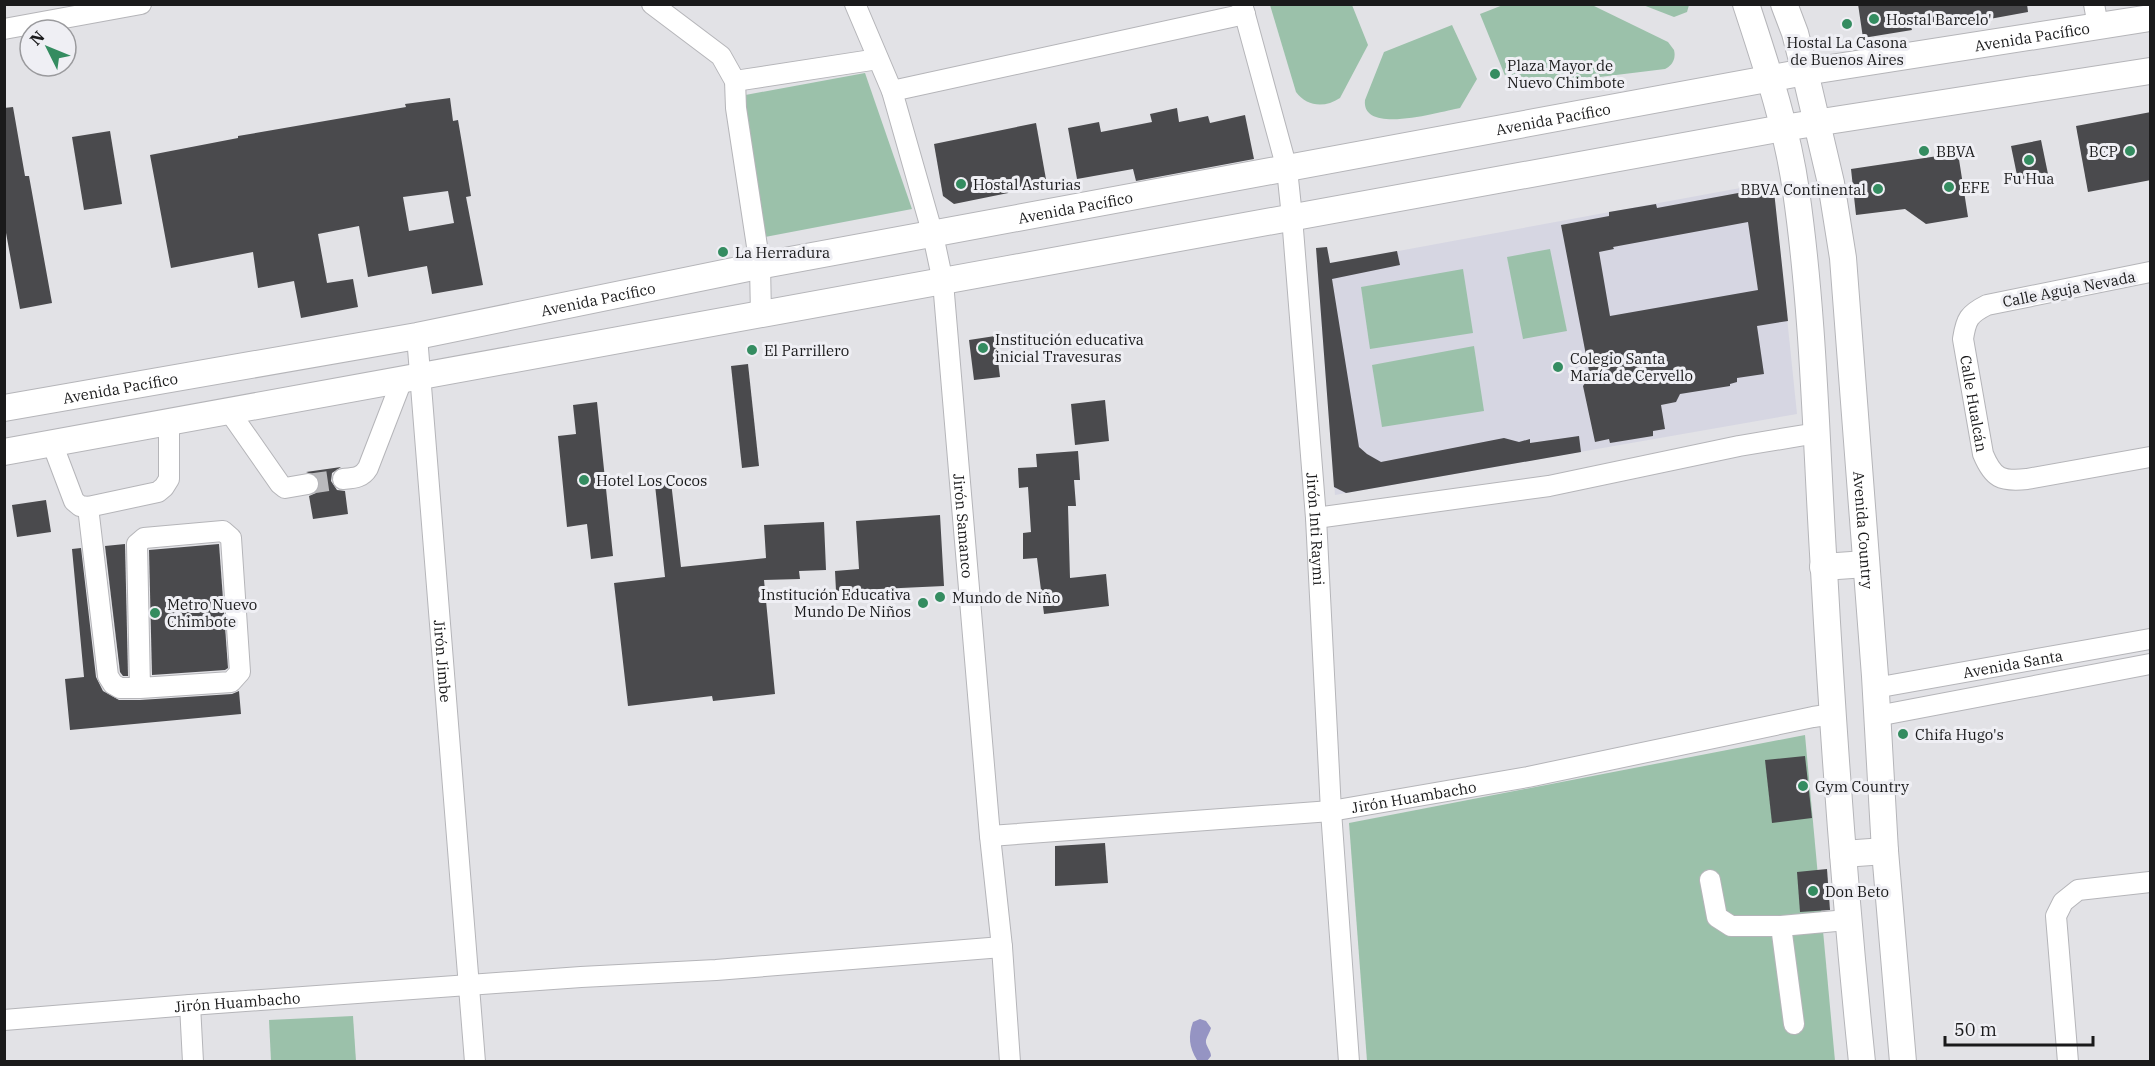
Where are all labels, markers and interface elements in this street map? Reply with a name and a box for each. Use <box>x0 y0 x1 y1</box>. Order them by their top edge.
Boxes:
place label: Hostal Barcelo' <box>1886 10 1992 29</box>
marker: Hostal Barcelo' <box>1867 12 1881 26</box>
marker: Hostal La Casona de Buenos Aires <box>1840 17 1854 31</box>
north arrow <box>18 18 78 78</box>
street label: Avenida Pacífico <box>1973 18 2091 55</box>
text: N <box>25 26 49 49</box>
place label: Hostal La Casona de Buenos Aires <box>1787 33 1907 69</box>
place label: Plaza Mayor de Nuevo Chimbote <box>1507 56 1625 92</box>
marker: Plaza Mayor de Nuevo Chimbote <box>1488 67 1502 81</box>
street label: Avenida Pacífico <box>1494 99 1612 139</box>
place label: BBVA <box>1936 142 1976 161</box>
place label: BCP <box>2089 142 2118 161</box>
marker: BBVA <box>1917 144 1931 158</box>
marker: BCP <box>2123 144 2137 158</box>
marker: Fu Hua <box>2022 153 2036 167</box>
place label: Fu Hua <box>2003 169 2055 188</box>
place label: Hostal Asturias <box>973 175 1081 194</box>
marker: Hostal Asturias <box>954 177 968 191</box>
place label: EFE <box>1961 178 1990 197</box>
place label: BBVA Continental <box>1741 180 1866 199</box>
marker: EFE <box>1942 180 1956 194</box>
marker: BBVA Continental <box>1871 182 1885 196</box>
street label: Avenida Pacífico <box>1016 187 1134 227</box>
place label: La Herradura <box>735 243 830 262</box>
marker: La Herradura <box>716 245 730 259</box>
street label: Calle Aguja Nevada <box>2001 267 2137 311</box>
street label: Avenida Pacífico <box>539 278 657 320</box>
place label: Institución educativa inicial Travesuras <box>995 330 1144 366</box>
place label: El Parrillero <box>764 341 849 360</box>
marker: Institución educativa inicial Travesuras <box>976 341 990 355</box>
marker: El Parrillero <box>745 343 759 357</box>
place label: Colegio Santa María de Cervello <box>1570 349 1693 385</box>
street label: Calle Hualcán <box>1956 354 1992 454</box>
marker: Colegio Santa María de Cervello <box>1551 360 1565 374</box>
street label: Avenida Pacífico <box>61 368 179 407</box>
street label: Avenida Country <box>1850 470 1878 590</box>
place label: Hotel Los Cocos <box>596 471 707 490</box>
street label: Jirón Inti Raymi <box>1303 472 1329 586</box>
marker: Hotel Los Cocos <box>577 473 591 487</box>
street label: Jirón Samanco <box>950 473 978 579</box>
place label: Institución Educativa Mundo De Niños <box>761 585 911 621</box>
place label: Mundo de Niño <box>952 588 1060 607</box>
marker: Mundo de Niño <box>933 590 947 604</box>
place label: Metro Nuevo Chimbote <box>167 595 257 631</box>
marker: Institución Educativa Mundo De Niños <box>916 596 930 610</box>
marker: Metro Nuevo Chimbote <box>148 606 162 620</box>
street label: Jirón Jimbe <box>430 619 456 703</box>
street label: Avenida Santa <box>1961 645 2064 682</box>
place label: Chifa Hugo's <box>1915 725 2004 744</box>
marker: Chifa Hugo's <box>1896 727 1910 741</box>
street label: Jirón Huambacho <box>1350 777 1478 817</box>
place label: Gym Country <box>1815 777 1909 796</box>
marker: Gym Country <box>1796 779 1810 793</box>
place label: Don Beto <box>1825 882 1889 901</box>
marker: Don Beto <box>1806 884 1820 898</box>
street label: Jirón Huambacho <box>174 988 301 1016</box>
scale bar <box>1945 1009 2094 1047</box>
text: 50 m <box>1954 1018 1997 1041</box>

